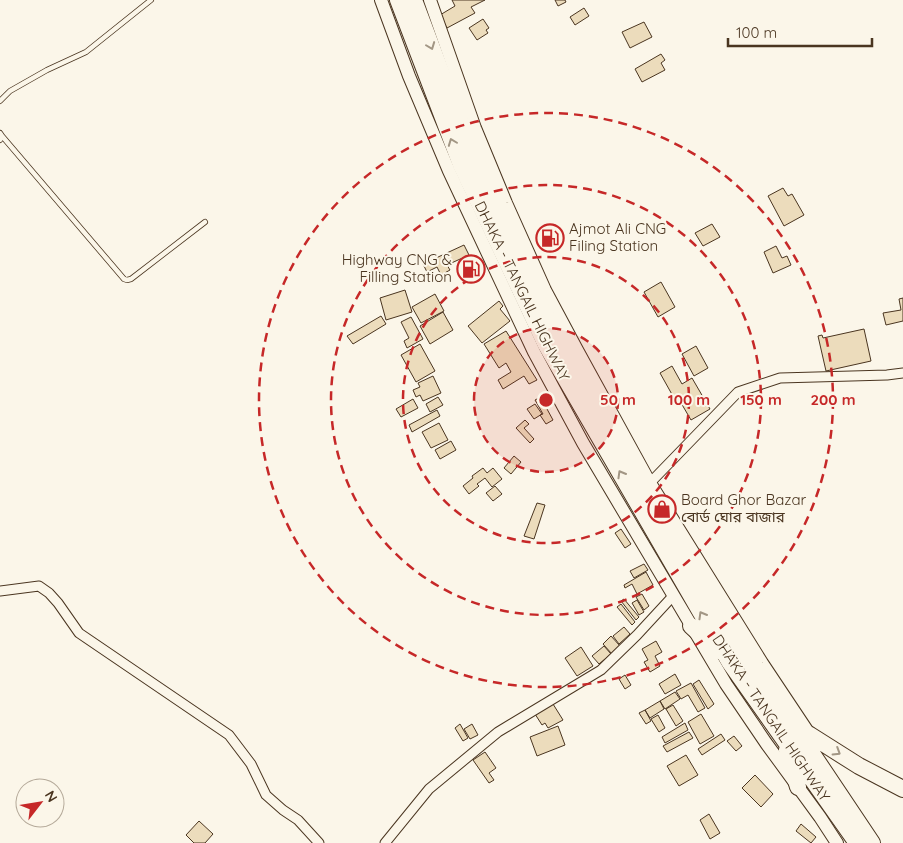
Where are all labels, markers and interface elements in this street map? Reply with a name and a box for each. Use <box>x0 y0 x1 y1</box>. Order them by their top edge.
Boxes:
scale bar <box>728 15 872 47</box>
text: 100 m <box>736 23 777 42</box>
one-way arrow <box>426 41 436 49</box>
one-way arrow <box>448 139 458 147</box>
street label: DHAKA - TANGAIL HIGHWAY <box>471 198 575 384</box>
place label: Ajmot Ali CNG Filing Station <box>569 219 666 255</box>
fuel station icon: Ajmot Ali CNG Filing Station <box>535 223 565 253</box>
place label: Highway CNG & Filling Station <box>342 250 452 286</box>
fuel station icon: Highway CNG & Filling Station <box>456 254 486 284</box>
text: 50 m <box>600 390 636 409</box>
text: 100 m <box>668 390 710 409</box>
text: 150 m <box>740 390 782 409</box>
text: 200 m <box>811 390 856 409</box>
centre of rings <box>537 391 555 409</box>
one-way arrow <box>617 471 627 480</box>
place label: Board Ghor Bazar বোর্ড ঘোর বাজার <box>681 490 807 526</box>
shop icon: Board Ghor Bazar বোর্ড ঘোর বাজার <box>647 494 677 524</box>
one-way arrow <box>699 611 709 620</box>
street label: DHAKA - TANGAIL HIGHWAY <box>708 631 835 805</box>
one-way arrow <box>832 745 841 755</box>
north arrow <box>15 778 65 828</box>
text: N <box>41 787 62 805</box>

